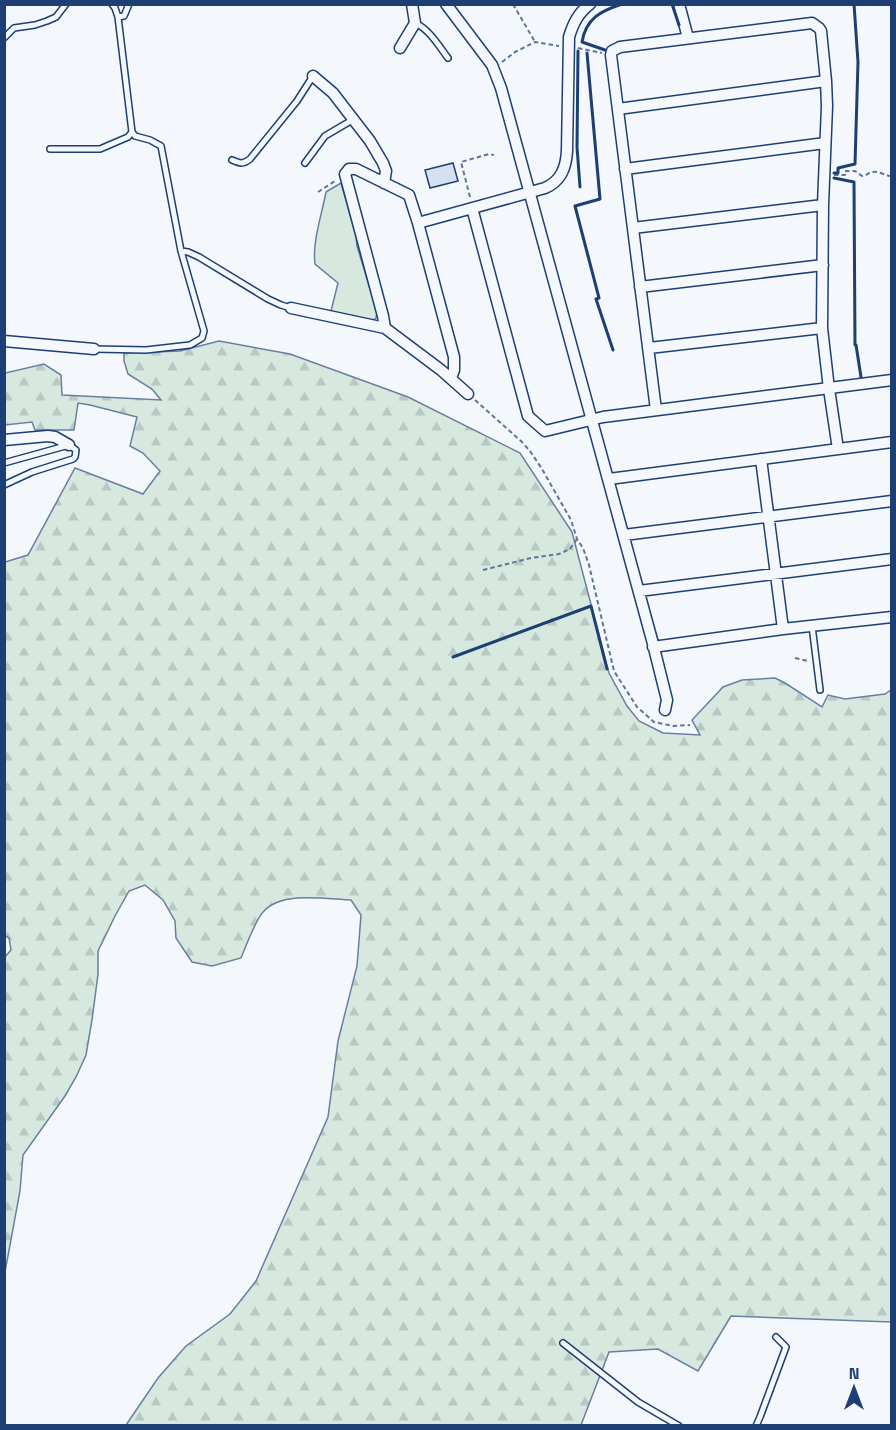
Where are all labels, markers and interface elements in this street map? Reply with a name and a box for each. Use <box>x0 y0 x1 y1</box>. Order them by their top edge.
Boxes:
north arrow <box>824 1358 884 1418</box>
text: N <box>849 1363 859 1384</box>

